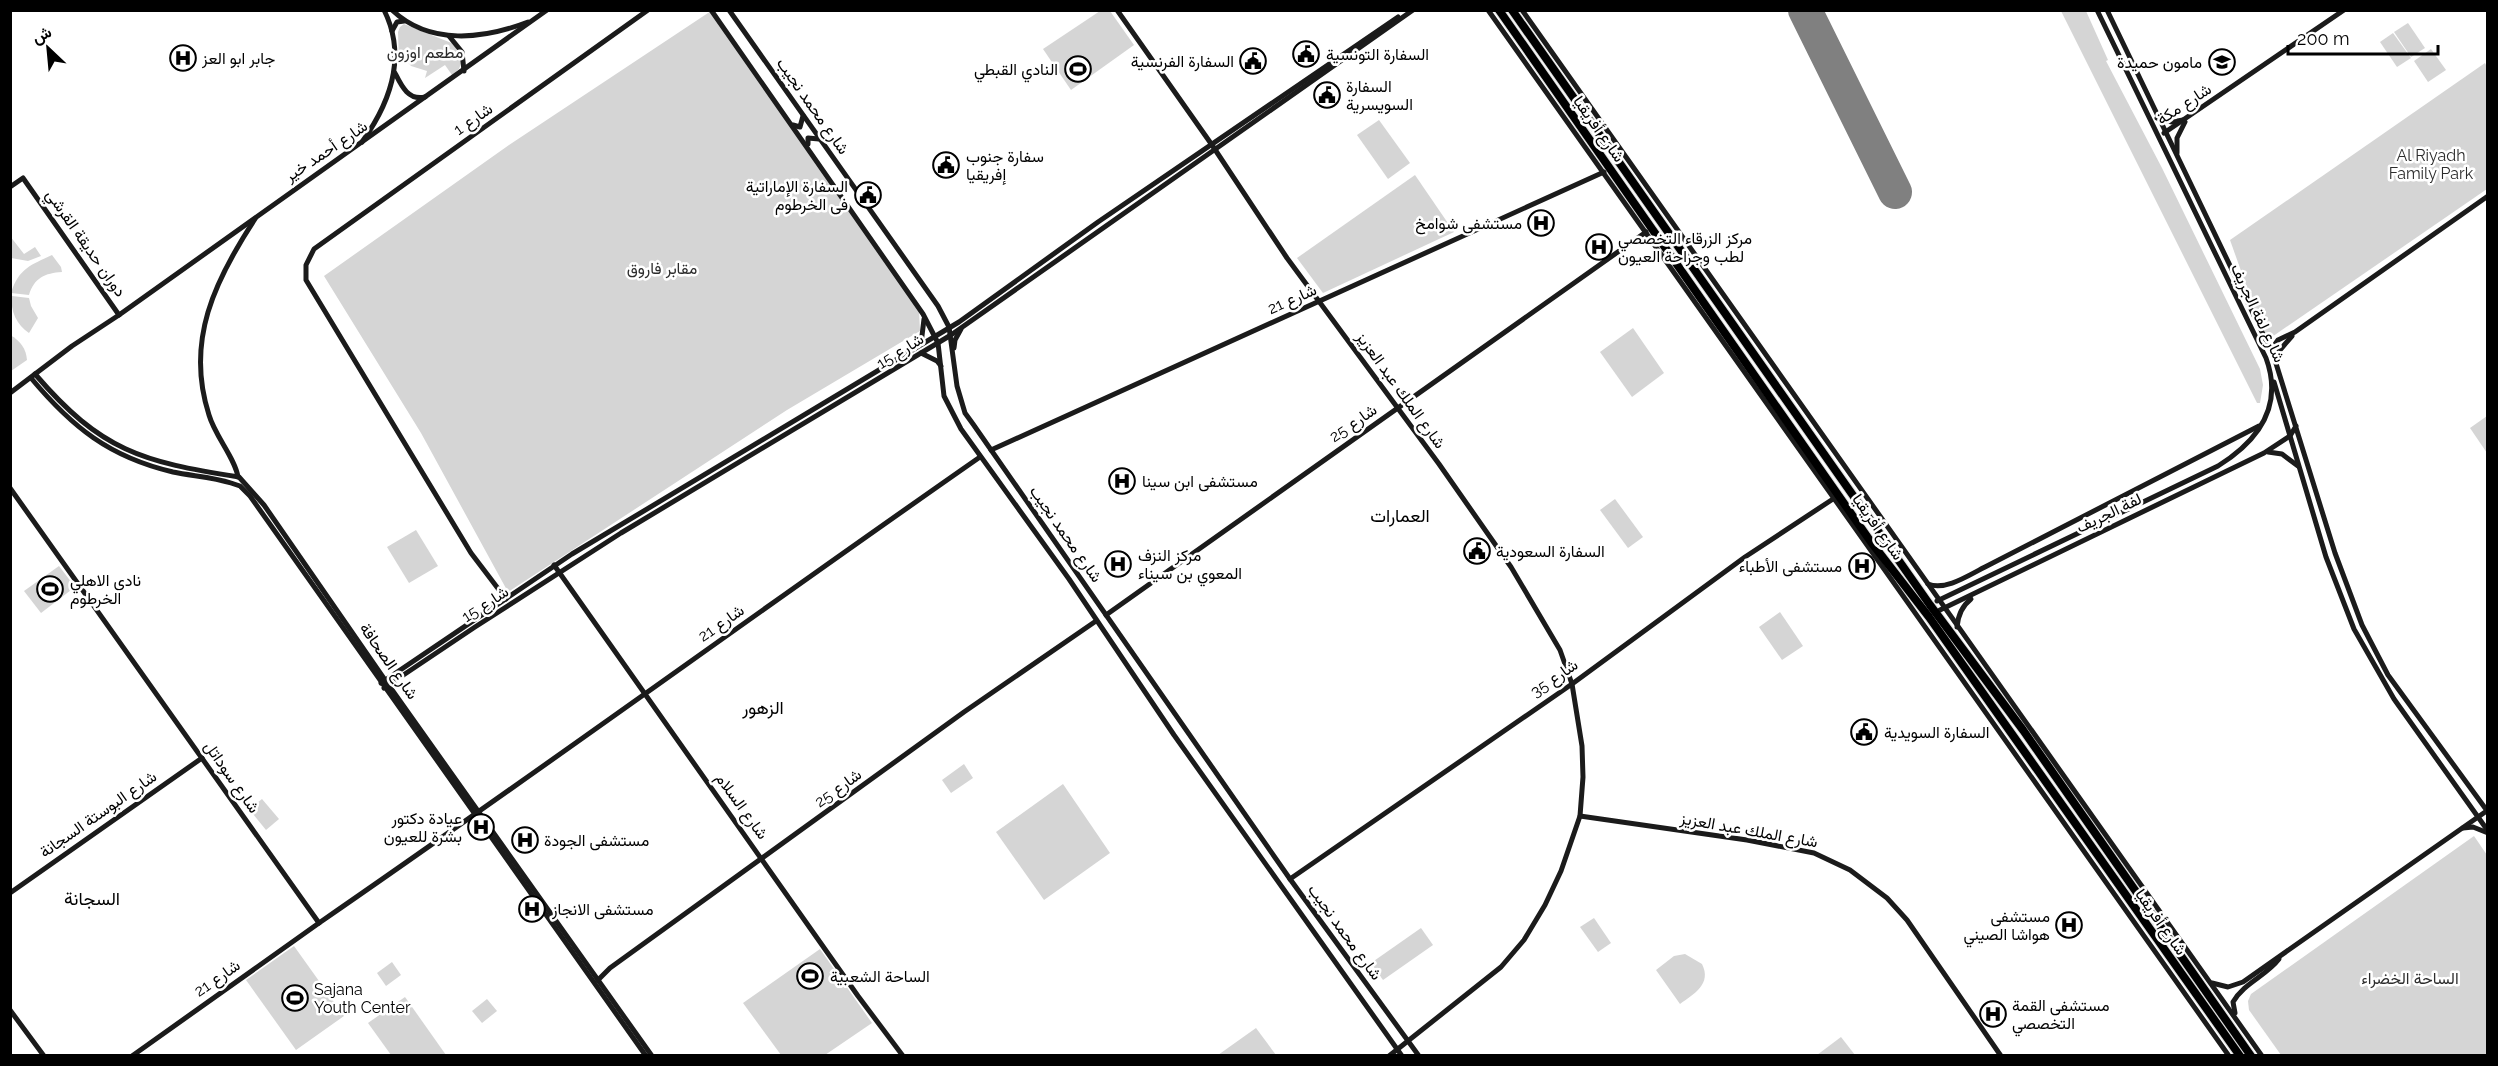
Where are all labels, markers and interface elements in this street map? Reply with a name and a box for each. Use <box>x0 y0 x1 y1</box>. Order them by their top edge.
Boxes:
north arrow <box>18 18 78 78</box>
scale bar <box>2288 18 2438 56</box>
text: ش <box>29 22 54 48</box>
text: 200 m <box>2297 28 2350 49</box>
public building icon: السفارة التونسية <box>1291 39 1321 69</box>
hospital icon: جابر ابو العز <box>168 43 198 73</box>
park label: مطعم اوزون <box>387 43 463 63</box>
place label: السفارة التونسية <box>1326 45 1429 65</box>
public building icon: السفارة الفرنسية <box>1238 46 1268 76</box>
school or university icon: مامون حميدة <box>2207 47 2237 77</box>
place label: جابر ابو العز <box>201 49 275 69</box>
place label: السفارة الفرنسية <box>1131 52 1234 72</box>
place label: مامون حميدة <box>2117 53 2202 73</box>
street label: شارع محمد نجيب <box>771 54 853 159</box>
sports icon: النادي القبطي <box>1063 54 1093 84</box>
place label: النادي القبطي <box>974 60 1058 83</box>
place label: السفارة السويسرية <box>1346 77 1413 115</box>
street label: شارع مكة <box>2153 79 2216 130</box>
public building icon: السفارة السويسرية <box>1312 80 1342 110</box>
street label: شارع أفريقيا <box>1568 92 1629 167</box>
street label: شارع 1 <box>450 99 497 141</box>
street label: شارع أحمد خير <box>280 116 372 188</box>
park label: Al Riyadh Family Park <box>2389 146 2474 183</box>
place label: سفارة جنوب إفريقيا <box>966 147 1044 185</box>
public building icon: سفارة جنوب إفريقيا <box>931 150 961 180</box>
place label: السفارة الإماراتية فى الخرطوم <box>746 177 848 215</box>
public building icon: السفارة الإماراتية فى الخرطوم <box>853 180 883 210</box>
street label: دوران حديقة القرشي <box>39 186 130 303</box>
hospital icon: مستشفى شوامخ <box>1526 208 1556 238</box>
place label: مستشفى شوامخ <box>1415 214 1522 235</box>
place label: مركز الزرقاء التخصصي لطب وجراحة العيون <box>1618 229 1752 267</box>
hospital icon: مركز الزرقاء التخصصي لطب وجراحة العيون <box>1584 232 1614 262</box>
park label: مقابر فاروق <box>627 259 697 279</box>
street label: شارع لفة الجريف <box>2225 261 2289 366</box>
street label: شارع 21 <box>1265 280 1320 320</box>
street label: شارع الملك عبد العزيز <box>1350 327 1450 453</box>
street label: شارع 15 <box>873 329 928 374</box>
street label: شارع 25 <box>1326 400 1381 448</box>
hospital icon: مستشفى ابن سينا <box>1107 466 1137 496</box>
place label: مستشفى ابن سينا <box>1142 472 1258 492</box>
street label: شارع محمد نجيب <box>1024 482 1106 587</box>
street label: لفة الجريف <box>2073 489 2145 538</box>
street label: شارع أفريقيا <box>1847 490 1908 565</box>
district label: العمارات <box>1370 505 1430 527</box>
public building icon: السفارة السعودية <box>1462 536 1492 566</box>
place label: السفارة السعودية <box>1496 542 1605 562</box>
place label: مركز النزف المعوي بن سيناء <box>1138 546 1242 587</box>
hospital icon: مركز النزف المعوي بن سيناء <box>1103 549 1133 579</box>
hospital icon: مستشفی الأطباء <box>1847 551 1877 581</box>
place label: مستشفی الأطباء <box>1739 557 1842 577</box>
place label: نادي الاهلي الخرطوم <box>70 571 141 609</box>
sports icon: نادي الاهلي الخرطوم <box>35 574 65 604</box>
street label: شارع 15 <box>458 582 513 628</box>
street label: شارع 21 <box>694 600 749 647</box>
street label: شارع الصحافة <box>354 619 422 704</box>
street label: شارع 35 <box>1527 655 1583 703</box>
district label: الزهور <box>741 697 784 719</box>
public building icon: السفارة السويدية <box>1849 717 1879 747</box>
place label: السفارة السويدية <box>1884 723 1989 743</box>
street label: شارع سوداتل <box>199 737 264 818</box>
street label: شارع 25 <box>811 765 866 813</box>
street label: شارع البوستة السجانة <box>36 767 161 863</box>
street label: شارع السلام <box>710 769 772 844</box>
street label: شارع الملك عبد العزيز <box>1677 808 1819 853</box>
place label: عيادة دكتور بشرة للعيون <box>384 809 462 847</box>
hospital icon: عيادة دكتور بشرة للعيون <box>466 812 496 842</box>
hospital icon: مستشفى الجودة <box>510 825 540 855</box>
place label: مستشفى الجودة <box>544 831 649 851</box>
street label: شارع محمد نجيب <box>1302 880 1386 985</box>
street label: شارع أفريقيا <box>2130 885 2191 960</box>
district label: السجانة <box>64 888 120 909</box>
hospital icon: مستشفى الانجاز <box>517 894 547 924</box>
place label: مستشفى الانجاز <box>551 900 654 920</box>
place label: مستشفى هواشا الصيني <box>1964 907 2050 948</box>
hospital icon: مستشفى هواشا الصيني <box>2054 910 2084 940</box>
street label: شارع 21 <box>190 955 245 1002</box>
sports icon: الساحة الشعبية <box>795 961 825 991</box>
place label: الساحة الشعبية <box>830 967 930 986</box>
park label: الساحة الخضراء <box>2361 969 2459 989</box>
place label: Sajana Youth Center <box>314 980 411 1017</box>
sports icon: Sajana Youth Center <box>280 983 310 1013</box>
place label: مستشفى القمة التخصصي <box>2012 996 2109 1037</box>
hospital icon: مستشفى القمة التخصصي <box>1978 999 2008 1029</box>

